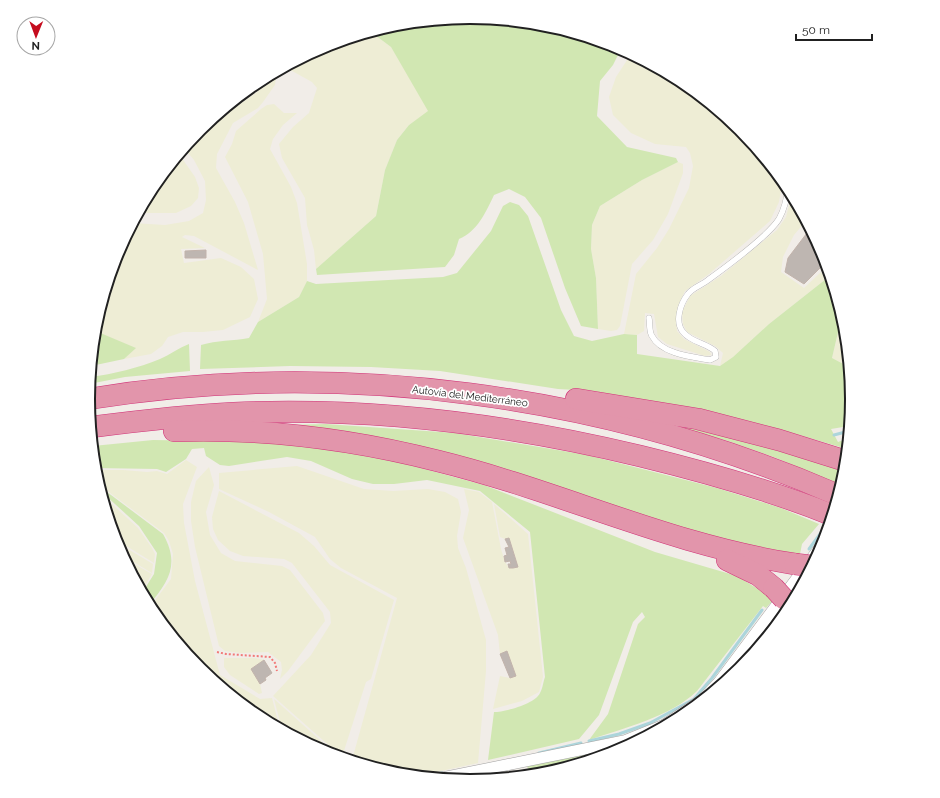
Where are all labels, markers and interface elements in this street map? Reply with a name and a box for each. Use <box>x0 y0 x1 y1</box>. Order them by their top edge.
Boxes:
north arrow <box>16 16 56 56</box>
scale bar <box>796 16 872 42</box>
text: 50 m <box>802 23 830 37</box>
text: N <box>32 39 40 52</box>
street label: Autovía del Mediterráneo <box>412 383 528 409</box>

